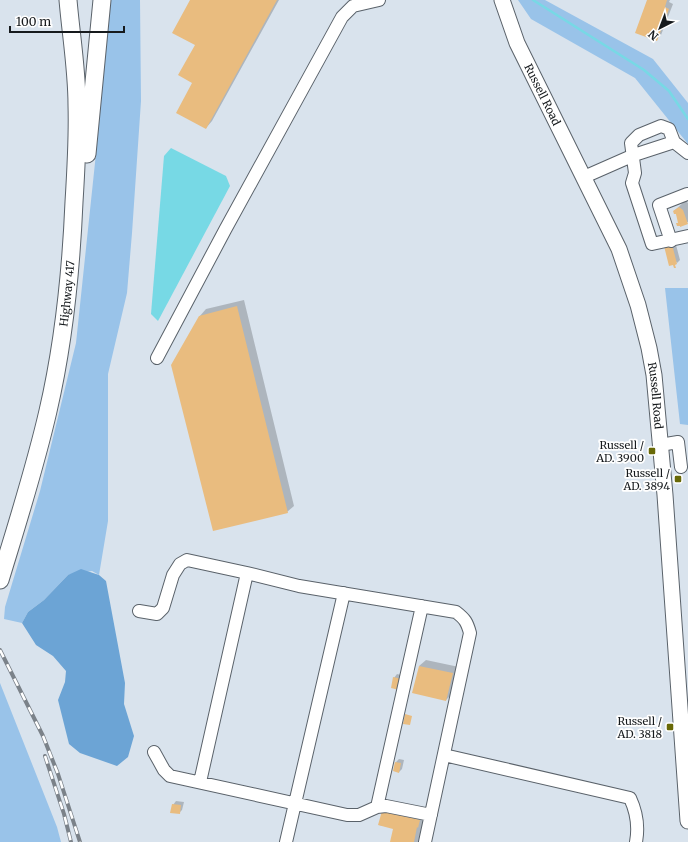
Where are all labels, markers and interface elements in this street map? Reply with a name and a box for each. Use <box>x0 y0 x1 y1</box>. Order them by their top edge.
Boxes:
scale bar <box>10 8 124 34</box>
north arrow <box>640 8 680 48</box>
text: 100 m <box>16 14 51 29</box>
text: N <box>645 27 661 44</box>
street label: Russell Road <box>521 61 564 128</box>
street label: Highway 417 <box>56 260 77 327</box>
street label: Russell Road <box>645 361 666 430</box>
place label: Russell / AD. 3900 <box>595 438 644 465</box>
marker: Russell / AD. 3900 <box>647 446 657 456</box>
place label: Russell / AD. 3894 <box>622 466 670 493</box>
marker: Russell / AD. 3894 <box>673 474 683 484</box>
place label: Russell / AD. 3818 <box>617 714 662 741</box>
marker: Russell / AD. 3818 <box>665 722 675 732</box>

